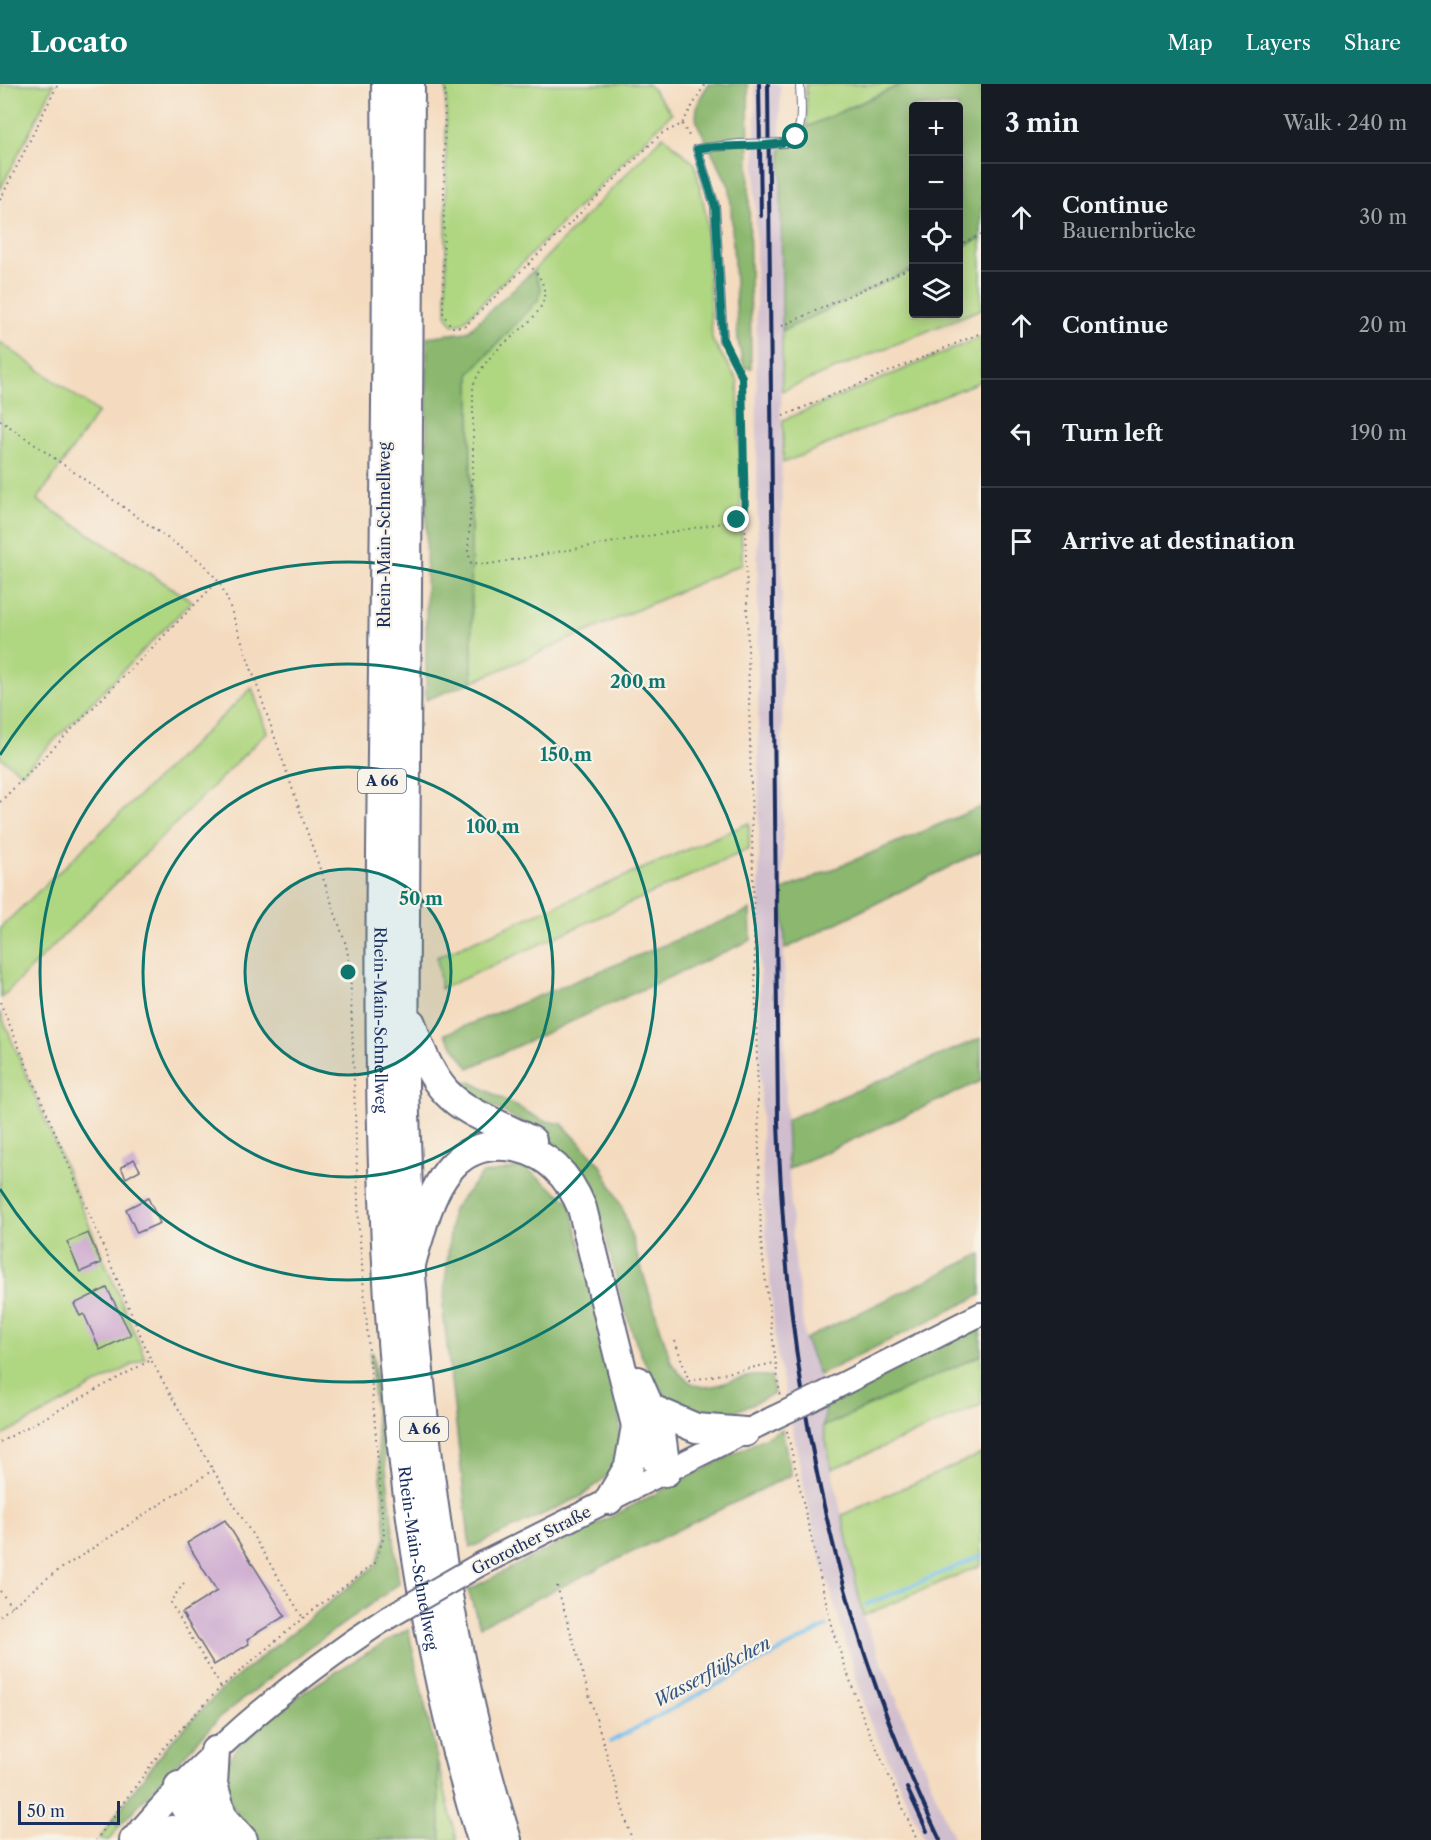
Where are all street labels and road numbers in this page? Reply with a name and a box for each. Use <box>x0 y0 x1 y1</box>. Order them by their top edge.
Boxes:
street label: Rhein-Main-Schnellweg <box>374 441 394 628</box>
road number: A 66 <box>358 769 406 793</box>
street label: Rhein-Main-Schnellweg <box>370 927 392 1114</box>
road number: A 66 <box>400 1417 448 1441</box>
street label: Rhein-Main-Schnellweg <box>394 1465 443 1652</box>
street label: Grorother Straße <box>468 1501 594 1579</box>

